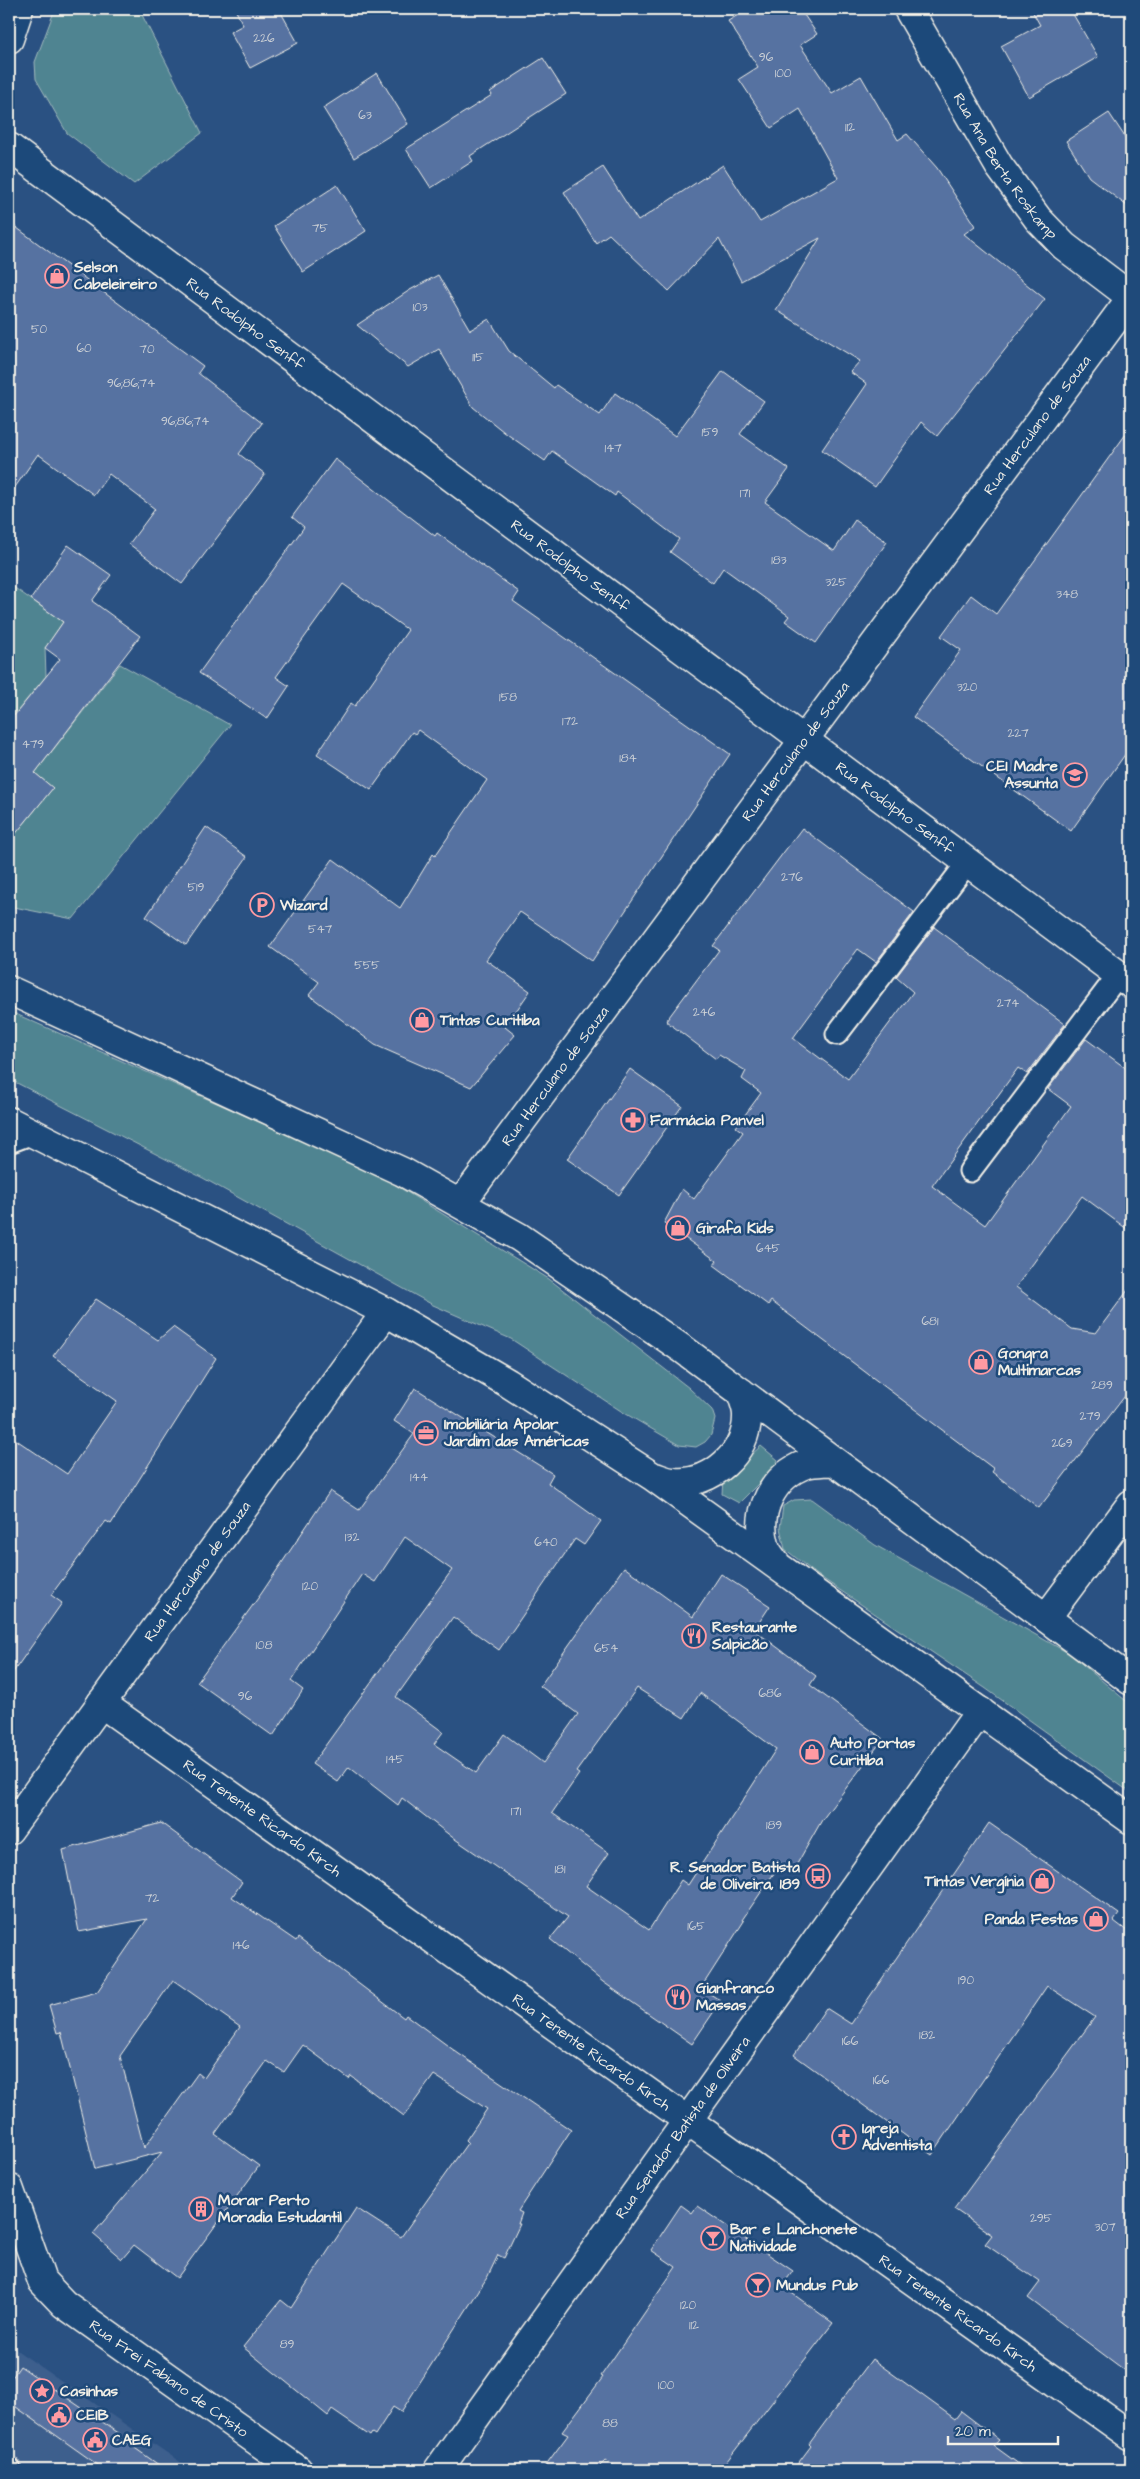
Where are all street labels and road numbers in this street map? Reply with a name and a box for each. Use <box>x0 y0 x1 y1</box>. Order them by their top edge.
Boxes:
street label: Rua Ana Berta Roskamp <box>948 89 1062 244</box>
street label: Rua Rodolpho Senff <box>182 272 309 375</box>
street label: Rua Herculano de Souza <box>978 350 1096 499</box>
street label: Rua Rodolpho Senff <box>507 514 634 617</box>
street label: Rua Herculano de Souza <box>737 677 854 826</box>
street label: Rua Rodolpho Senff <box>831 757 958 859</box>
street label: Rua Herculano de Souza <box>496 1001 614 1150</box>
street label: Rua Herculano de Souza <box>139 1496 256 1646</box>
street label: Rua Tenente Ricardo Kirch <box>179 1754 346 1882</box>
street label: Rua Tenente Ricardo Kirch <box>508 1988 675 2116</box>
street label: Rua Senador Batista de Oliveira <box>610 2032 755 2223</box>
street label: Rua Tenente Ricardo Kirch <box>875 2249 1042 2377</box>
street label: Rua Frei Fabiano de Cristo <box>85 2315 253 2442</box>

